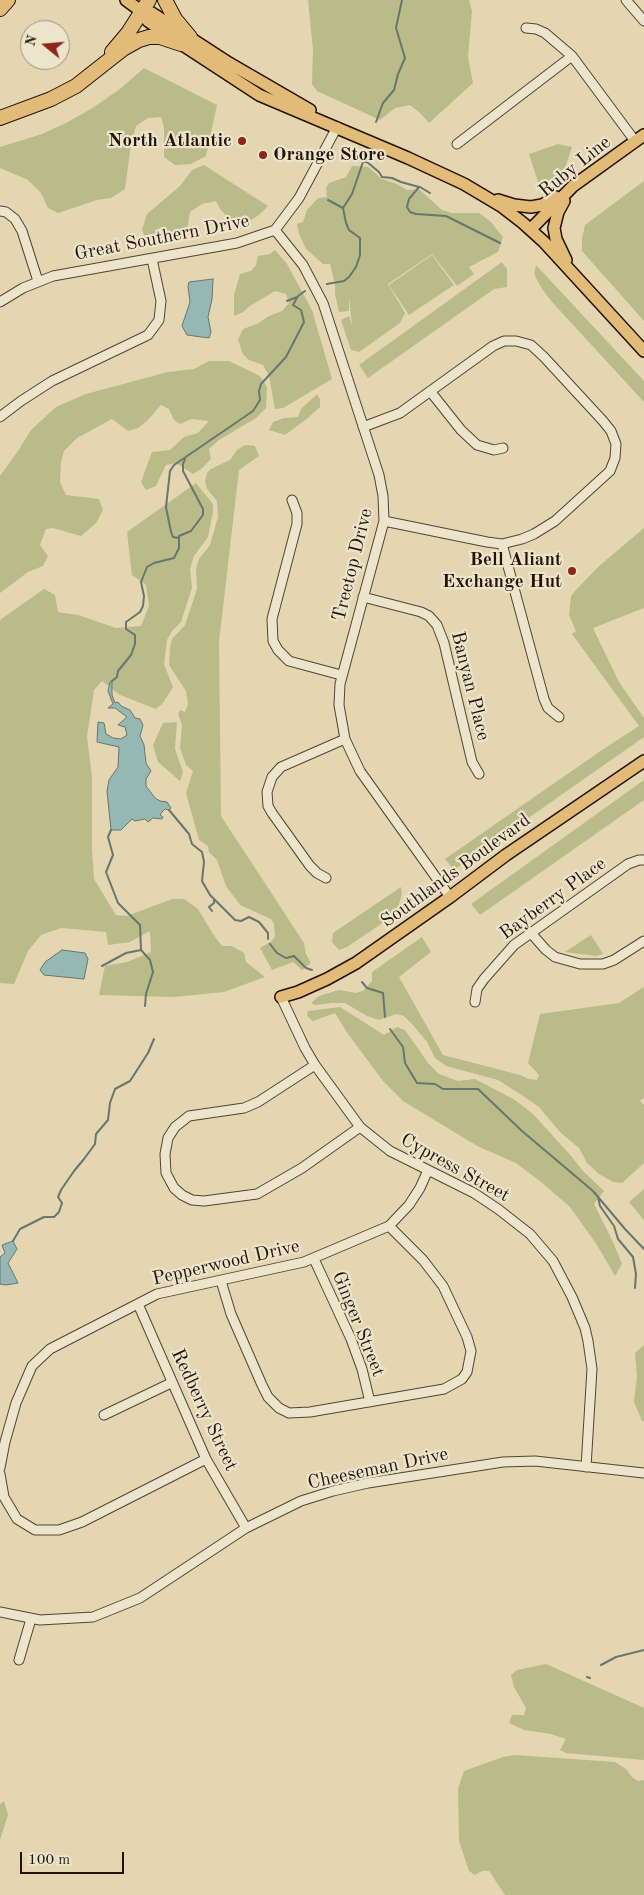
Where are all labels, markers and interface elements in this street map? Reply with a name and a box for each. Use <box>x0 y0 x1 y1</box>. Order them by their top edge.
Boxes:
north arrow <box>20 20 70 70</box>
text: N <box>23 34 40 48</box>
place label: North Atlantic <box>108 130 232 152</box>
street label: Ruby Line <box>535 131 615 203</box>
marker: North Atlantic <box>236 135 248 147</box>
place label: Orange Store <box>273 144 385 166</box>
marker: Orange Store <box>257 149 269 161</box>
street label: Great Southern Drive <box>73 210 251 266</box>
street label: Treetop Drive <box>328 506 378 624</box>
place label: Bell Aliant Exchange Hut <box>442 549 562 593</box>
marker: Bell Aliant Exchange Hut <box>566 565 578 577</box>
street label: Banyan Place <box>445 629 495 743</box>
street label: Southlands Boulevard <box>377 809 535 933</box>
street label: Bayberry Place <box>495 853 611 945</box>
street label: Cypress Street <box>396 1129 514 1207</box>
street label: Pepperwood Drive <box>150 1235 302 1291</box>
street label: Ginger Street <box>327 1268 389 1380</box>
street label: Redberry Street <box>166 1345 242 1475</box>
street label: Cheeseman Drive <box>306 1443 450 1495</box>
scale bar <box>22 1842 126 1874</box>
text: 100 m <box>28 1853 70 1868</box>

